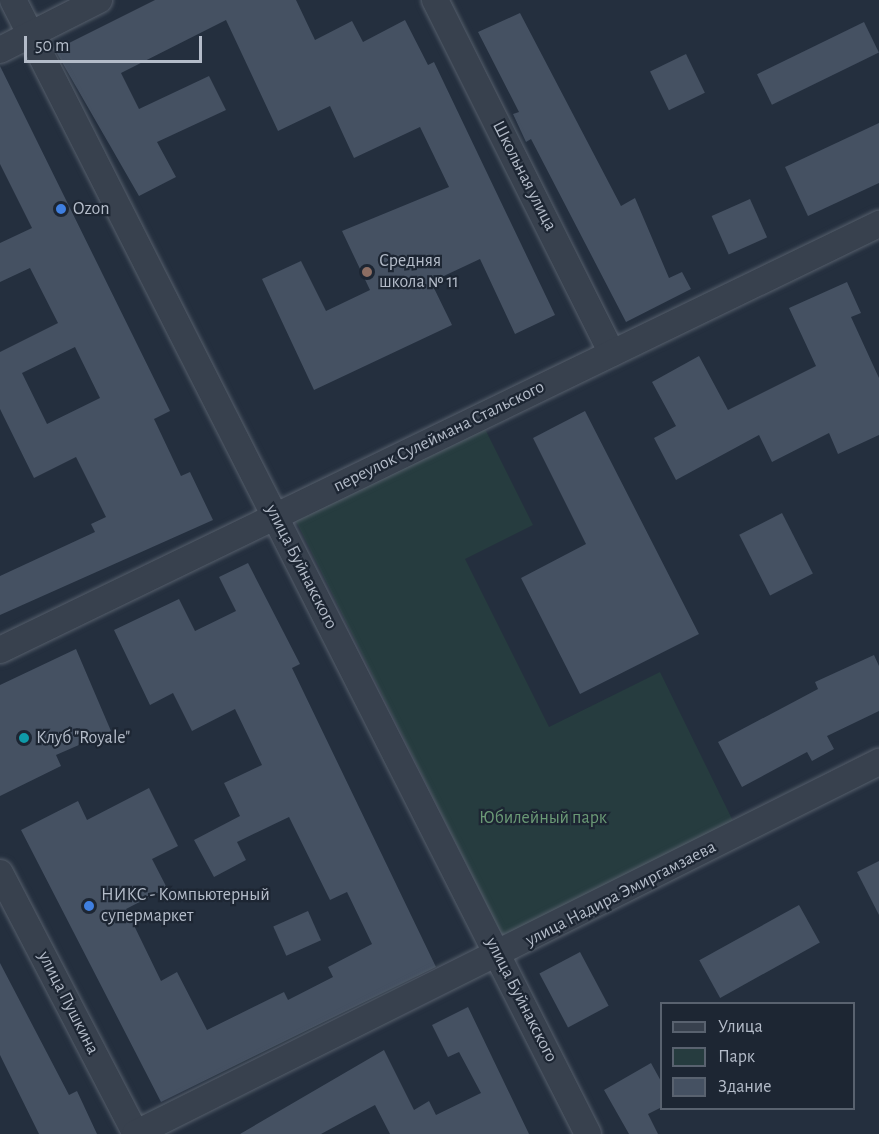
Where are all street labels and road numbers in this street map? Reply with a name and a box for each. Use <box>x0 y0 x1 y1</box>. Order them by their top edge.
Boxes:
street label: Школьная улица <box>487 117 561 235</box>
street label: переулок Сулеймана Стальского <box>330 376 548 498</box>
street label: улица Буйнакского <box>260 501 342 633</box>
street label: улица Надира Эмиргамзаева <box>522 837 720 951</box>
street label: улица Буйнакского <box>480 934 562 1066</box>
street label: улица Пушкина <box>33 948 103 1058</box>

